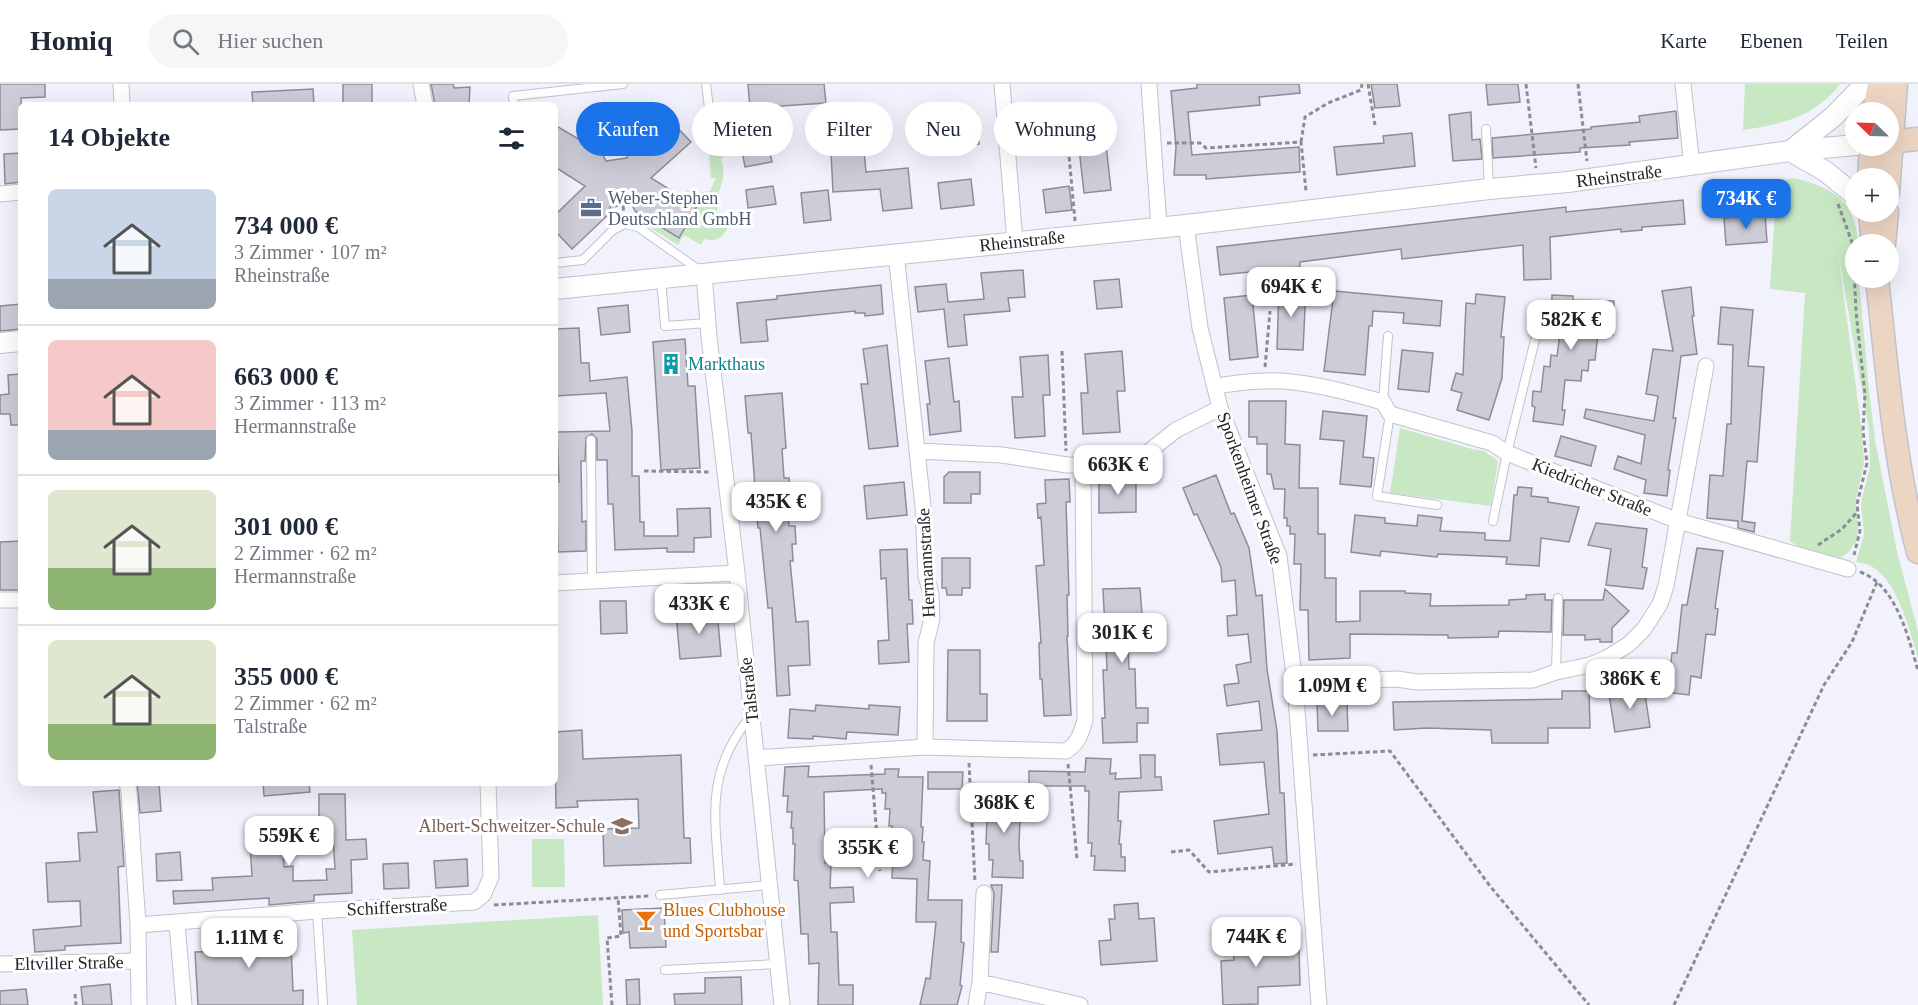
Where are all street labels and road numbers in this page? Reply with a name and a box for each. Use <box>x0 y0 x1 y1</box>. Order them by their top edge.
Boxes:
street label: Rheinstraße <box>1575 161 1663 191</box>
street label: Rheinstraße <box>978 227 1066 255</box>
street label: Sporkenheimer Straße <box>1213 409 1287 567</box>
street label: Kiedricher Straße <box>1529 454 1655 520</box>
street label: Hermannstraße <box>913 508 939 618</box>
street label: Talstraße <box>736 656 762 724</box>
street label: Schifferstraße <box>346 894 448 920</box>
street label: Eltviller Straße <box>14 952 124 974</box>

